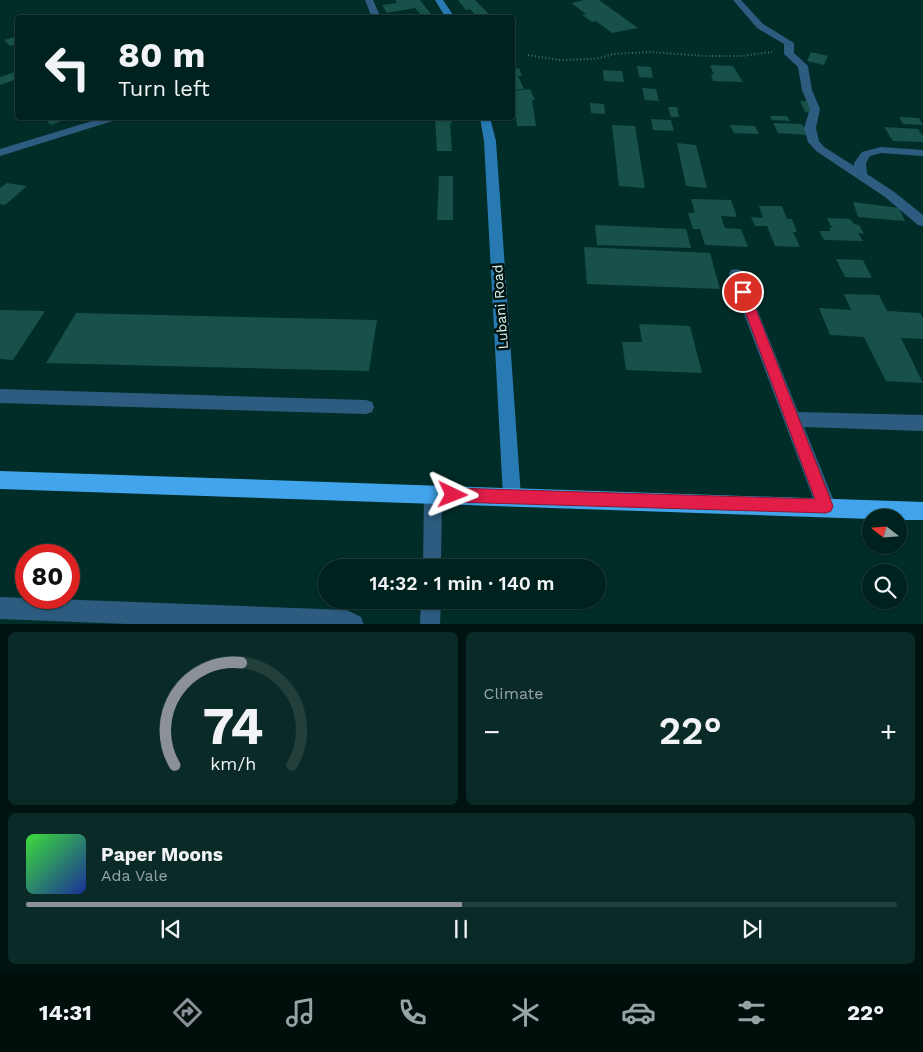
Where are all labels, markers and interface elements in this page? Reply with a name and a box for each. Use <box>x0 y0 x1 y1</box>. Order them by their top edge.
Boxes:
text: 80 m <box>118 34 205 76</box>
icon: left <box>35 35 100 100</box>
text: Turn left <box>118 76 210 101</box>
street label: Lubani Road <box>489 264 511 350</box>
pin <box>722 271 764 313</box>
icon: arrive <box>729 278 757 306</box>
position arrow <box>426 468 478 520</box>
north arrow <box>862 509 908 554</box>
map controls <box>862 509 907 609</box>
speed limit sign: 80 <box>15 544 80 609</box>
button: search <box>862 564 907 609</box>
text: 14:32 · 1 min · 140 m <box>369 572 555 595</box>
text: Climate <box>484 684 544 703</box>
text: 74 <box>202 696 263 757</box>
text: 22° <box>659 709 722 753</box>
text: − <box>484 715 500 748</box>
text: + <box>880 715 897 748</box>
text: km/h <box>210 753 256 774</box>
text: Paper Moons <box>101 843 223 866</box>
text: Ada Vale <box>101 866 168 885</box>
icon: previous <box>157 915 185 943</box>
icon: pause <box>447 915 475 943</box>
icon: next <box>738 915 766 943</box>
icon: directions <box>170 995 205 1030</box>
icon: music <box>283 995 318 1030</box>
icon: phone <box>395 995 430 1030</box>
icon: climate <box>508 995 543 1030</box>
icon: car <box>621 995 656 1030</box>
icon: filters <box>734 995 769 1030</box>
text: 14:31 <box>39 1000 92 1025</box>
text: 22° <box>847 1000 884 1025</box>

